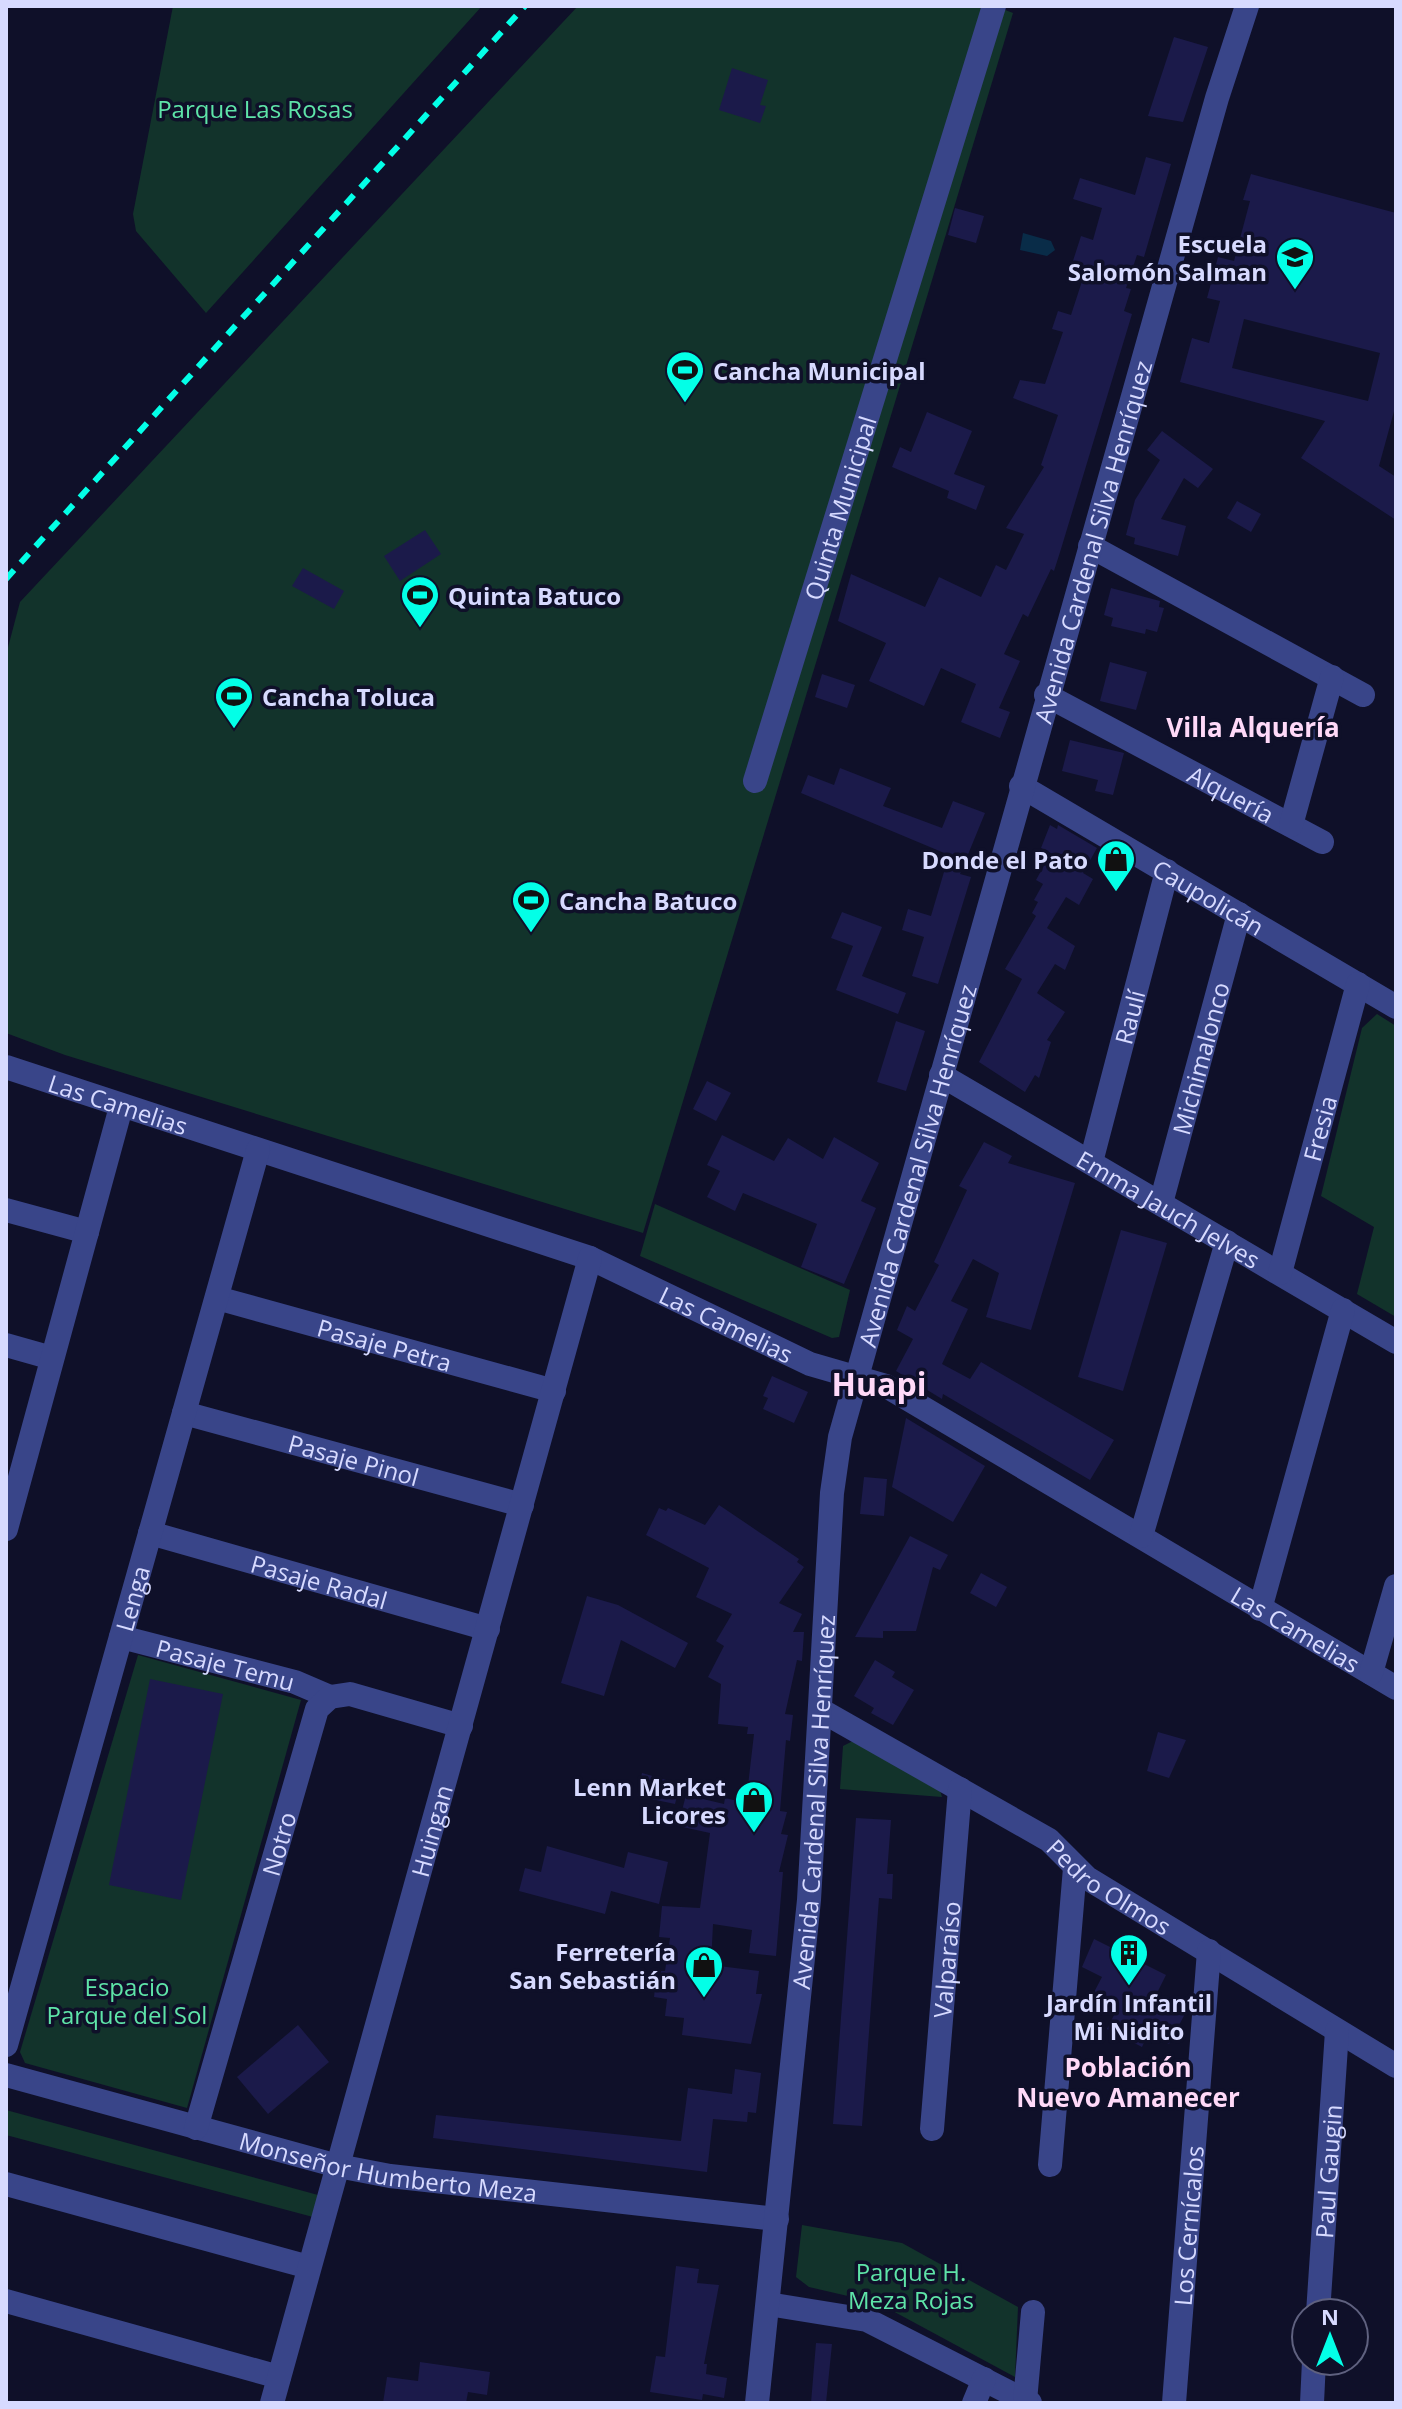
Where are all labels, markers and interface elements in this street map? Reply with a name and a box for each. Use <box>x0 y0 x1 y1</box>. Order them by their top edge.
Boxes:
park label: Parque Las Rosas <box>157 92 353 125</box>
place label: Escuela Salomón Salman <box>1068 227 1267 288</box>
school or university icon: Escuela Salomón Salman <box>1274 236 1316 291</box>
sports icon: Cancha Municipal <box>664 349 706 404</box>
place label: Cancha Municipal <box>713 354 926 387</box>
street label: Avenida Cardenal Silva Henríquez <box>1025 357 1159 727</box>
street label: Quinta Municipal <box>795 412 883 604</box>
sports icon: Quinta Batuco <box>399 574 441 629</box>
place label: Quinta Batuco <box>448 579 621 612</box>
sports icon: Cancha Toluca <box>213 675 255 730</box>
place label: Cancha Toluca <box>262 680 435 713</box>
district label: Villa Alquería <box>1166 709 1340 745</box>
street label: Alquería <box>1182 757 1280 830</box>
shop icon: Donde el Pato <box>1095 838 1137 893</box>
place label: Donde el Pato <box>921 843 1088 876</box>
street label: Caupolicán <box>1147 851 1271 942</box>
sports icon: Cancha Batuco <box>510 879 552 934</box>
place label: Cancha Batuco <box>559 884 737 917</box>
street label: Michimalonco <box>1164 978 1236 1138</box>
street label: Avenida Cardenal Silva Henríquez <box>850 980 983 1351</box>
street label: Raulí <box>1106 985 1152 1048</box>
street label: Las Camelias <box>44 1066 192 1142</box>
street label: Fresia <box>1294 1092 1344 1165</box>
street label: Emma Jauch Jelves <box>1071 1142 1266 1275</box>
street label: Las Camelias <box>654 1278 799 1370</box>
street label: Pasaje Petra <box>314 1310 456 1379</box>
district label: Huapi <box>832 1362 926 1405</box>
street label: Pasaje Pinol <box>285 1426 423 1493</box>
street label: Pasaje Radal <box>247 1546 391 1616</box>
street label: Lenga <box>107 1562 157 1635</box>
street label: Las Camelias <box>1225 1578 1366 1680</box>
street label: Avenida Cardenal Silva Henríquez <box>783 1614 842 1991</box>
street label: Pasaje Temu <box>153 1630 298 1698</box>
place label: Lenn Market Licores <box>573 1770 726 1831</box>
shop icon: Lenn Market Licores <box>733 1779 775 1834</box>
street label: Huingan <box>402 1781 459 1881</box>
street label: Notro <box>253 1808 303 1880</box>
street label: Pedro Olmos <box>1040 1831 1178 1942</box>
street label: Valparaíso <box>925 1900 967 2019</box>
building icon: Jardín Infantil Mi Nidito <box>1108 1932 1150 1987</box>
place label: Ferretería San Sebastián <box>509 1935 676 1996</box>
shop icon: Ferretería San Sebastián <box>683 1944 725 1999</box>
park label: Espacio Parque del Sol <box>47 1970 207 2031</box>
place label: Jardín Infantil Mi Nidito <box>1044 1986 1212 2047</box>
district label: Población Nuevo Amanecer <box>1016 2049 1240 2115</box>
street label: Paul Gaugin <box>1307 2103 1349 2239</box>
street label: Monseñor Humberto Meza <box>236 2123 539 2209</box>
street label: Los Cernícalos <box>1165 2144 1210 2307</box>
park label: Parque H. Meza Rojas <box>848 2255 974 2316</box>
north arrow <box>1290 2297 1370 2377</box>
text: N <box>1321 2301 1339 2331</box>

